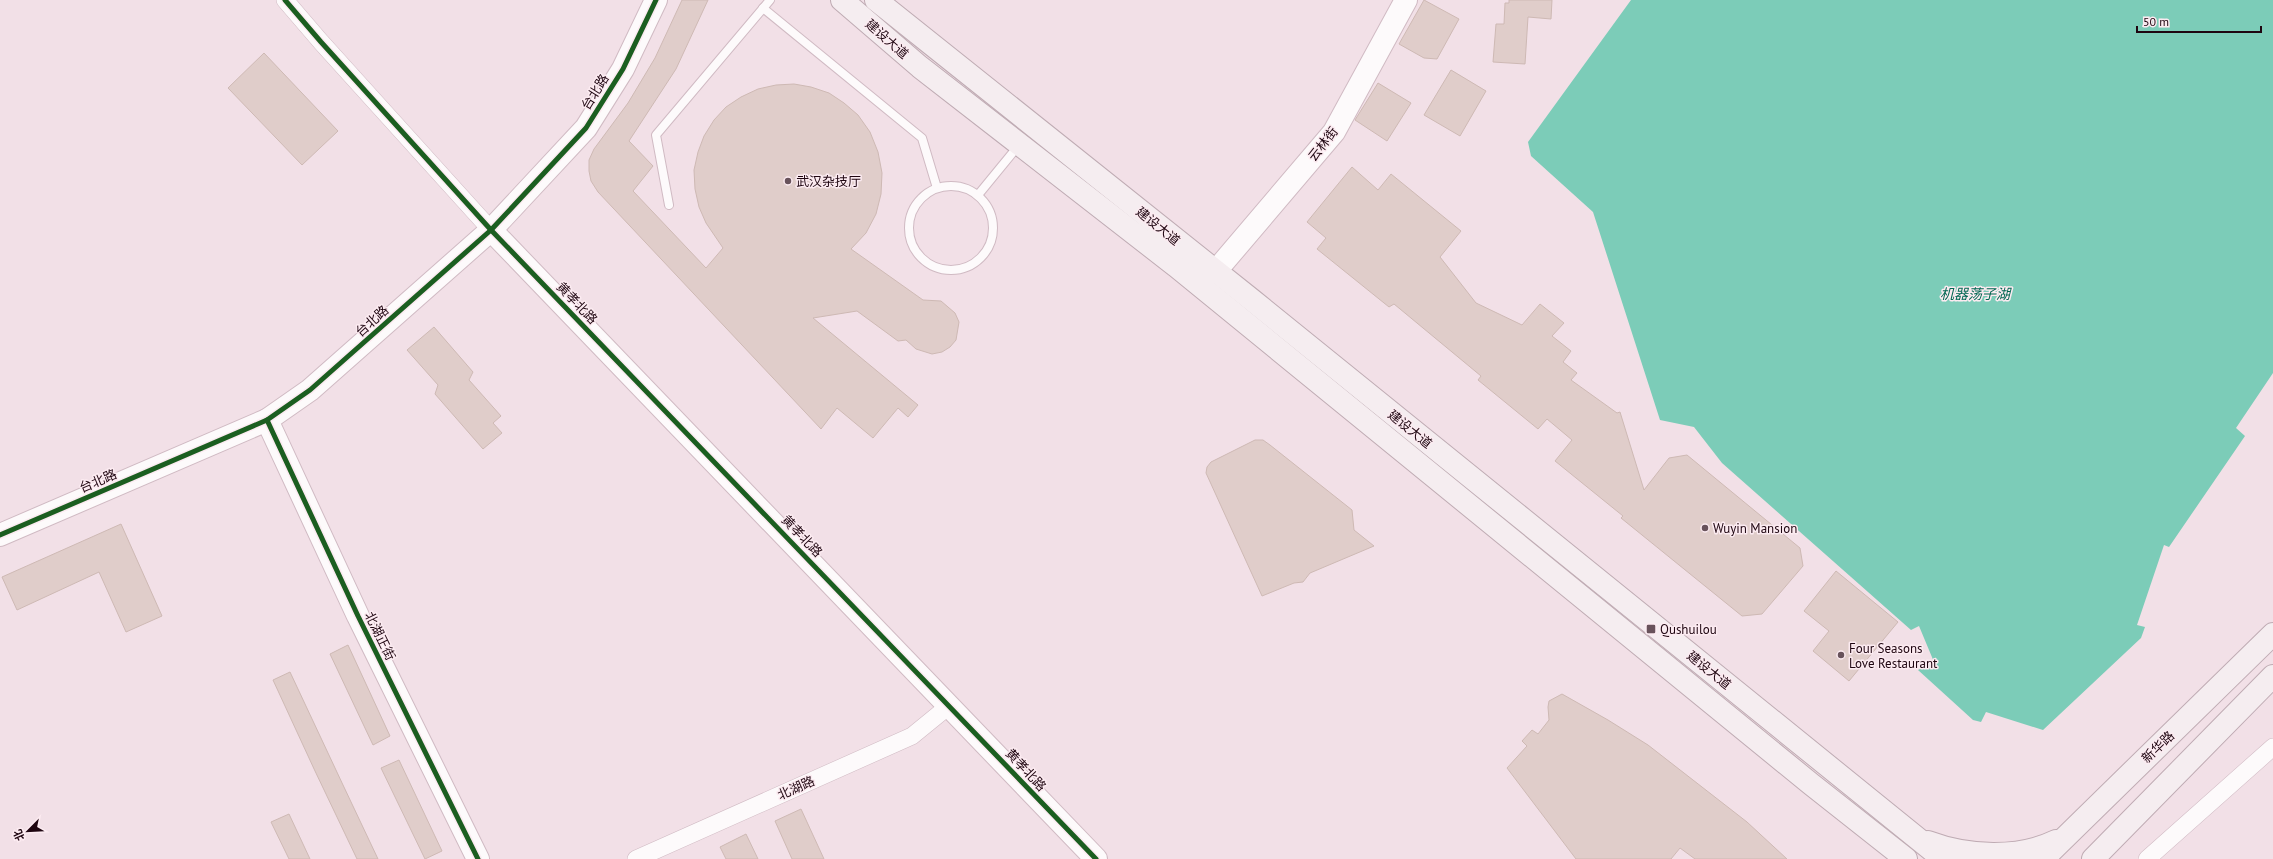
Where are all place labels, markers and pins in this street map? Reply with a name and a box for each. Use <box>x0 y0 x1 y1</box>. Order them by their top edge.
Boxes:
place label: 武汉杂技厅 <box>796 173 861 190</box>
marker: 武汉杂技厅 <box>783 176 793 186</box>
place label: Wuyin Mansion <box>1713 520 1797 537</box>
marker: Wuyin Mansion <box>1700 523 1710 533</box>
place label: Qushuilou <box>1660 621 1717 638</box>
marker: Qushuilou <box>1645 623 1657 635</box>
place label: Four Seasons Love Restaurant <box>1849 640 1938 672</box>
marker: Four Seasons Love Restaurant <box>1836 650 1846 660</box>

